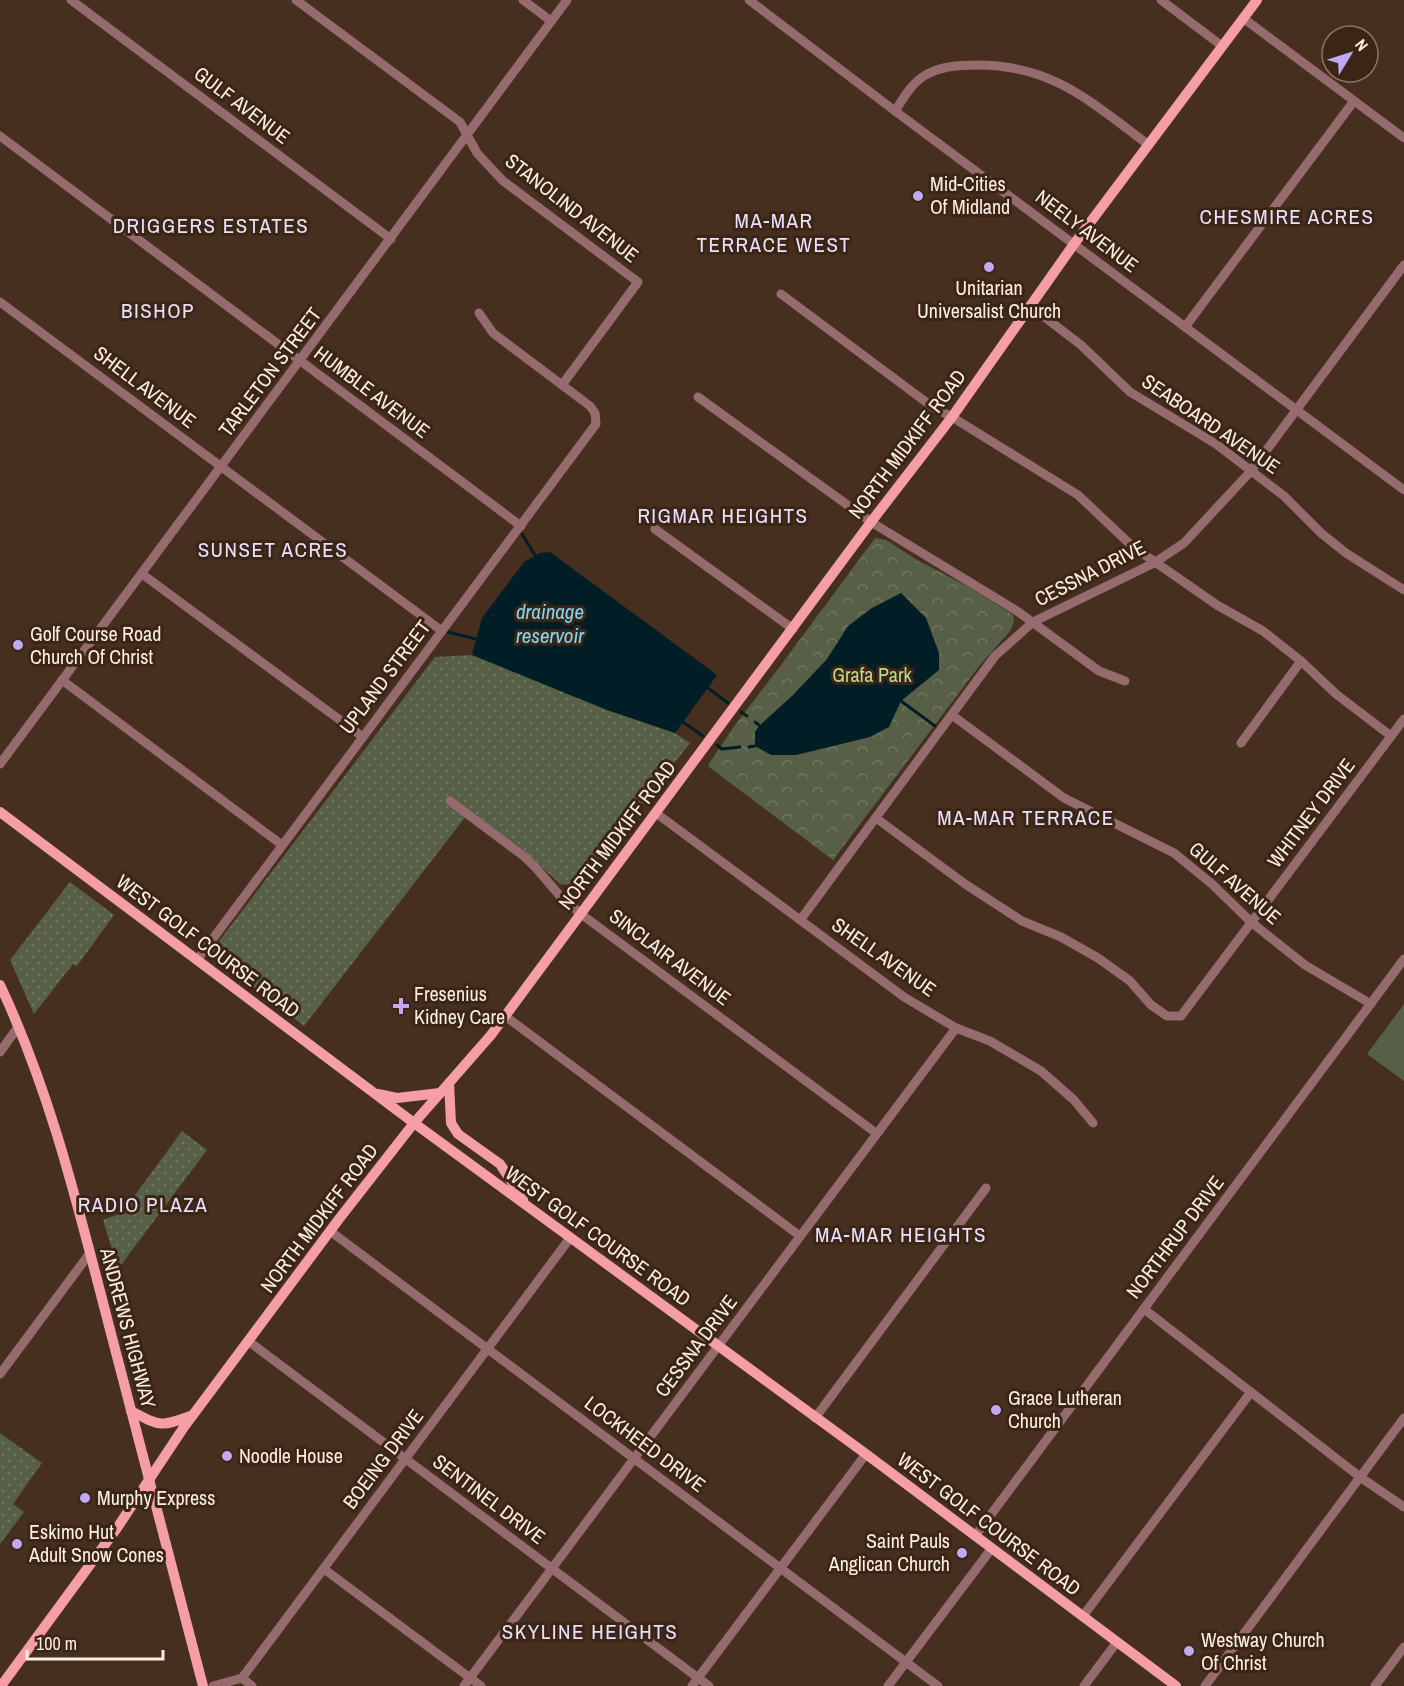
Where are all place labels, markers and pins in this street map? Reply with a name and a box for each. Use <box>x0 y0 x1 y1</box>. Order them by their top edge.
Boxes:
place label: Mid-Cities Of Midland <box>930 170 1010 220</box>
marker: Mid-Cities Of Midland <box>911 189 925 203</box>
marker: Unitarian Universalist Church <box>982 260 996 274</box>
place label: Unitarian Universalist Church <box>917 274 1061 324</box>
place label: Golf Course Road Church Of Christ <box>30 620 161 670</box>
marker: Golf Course Road Church Of Christ <box>11 638 25 652</box>
place label: Fresenius Kidney Care <box>414 980 505 1030</box>
marker: Fresenius Kidney Care <box>392 997 410 1015</box>
place label: Grace Lutheran Church <box>1008 1384 1122 1434</box>
marker: Grace Lutheran Church <box>989 1403 1003 1417</box>
place label: Noodle House <box>239 1442 343 1469</box>
marker: Noodle House <box>220 1449 234 1463</box>
place label: Murphy Express <box>97 1484 215 1511</box>
marker: Murphy Express <box>78 1491 92 1505</box>
place label: Eskimo Hut Adult Snow Cones <box>28 1518 164 1568</box>
place label: Saint Pauls Anglican Church <box>828 1527 950 1577</box>
marker: Eskimo Hut Adult Snow Cones <box>10 1537 24 1551</box>
marker: Saint Pauls Anglican Church <box>955 1546 969 1560</box>
place label: Westway Church Of Christ <box>1201 1626 1325 1676</box>
marker: Westway Church Of Christ <box>1182 1644 1196 1658</box>

